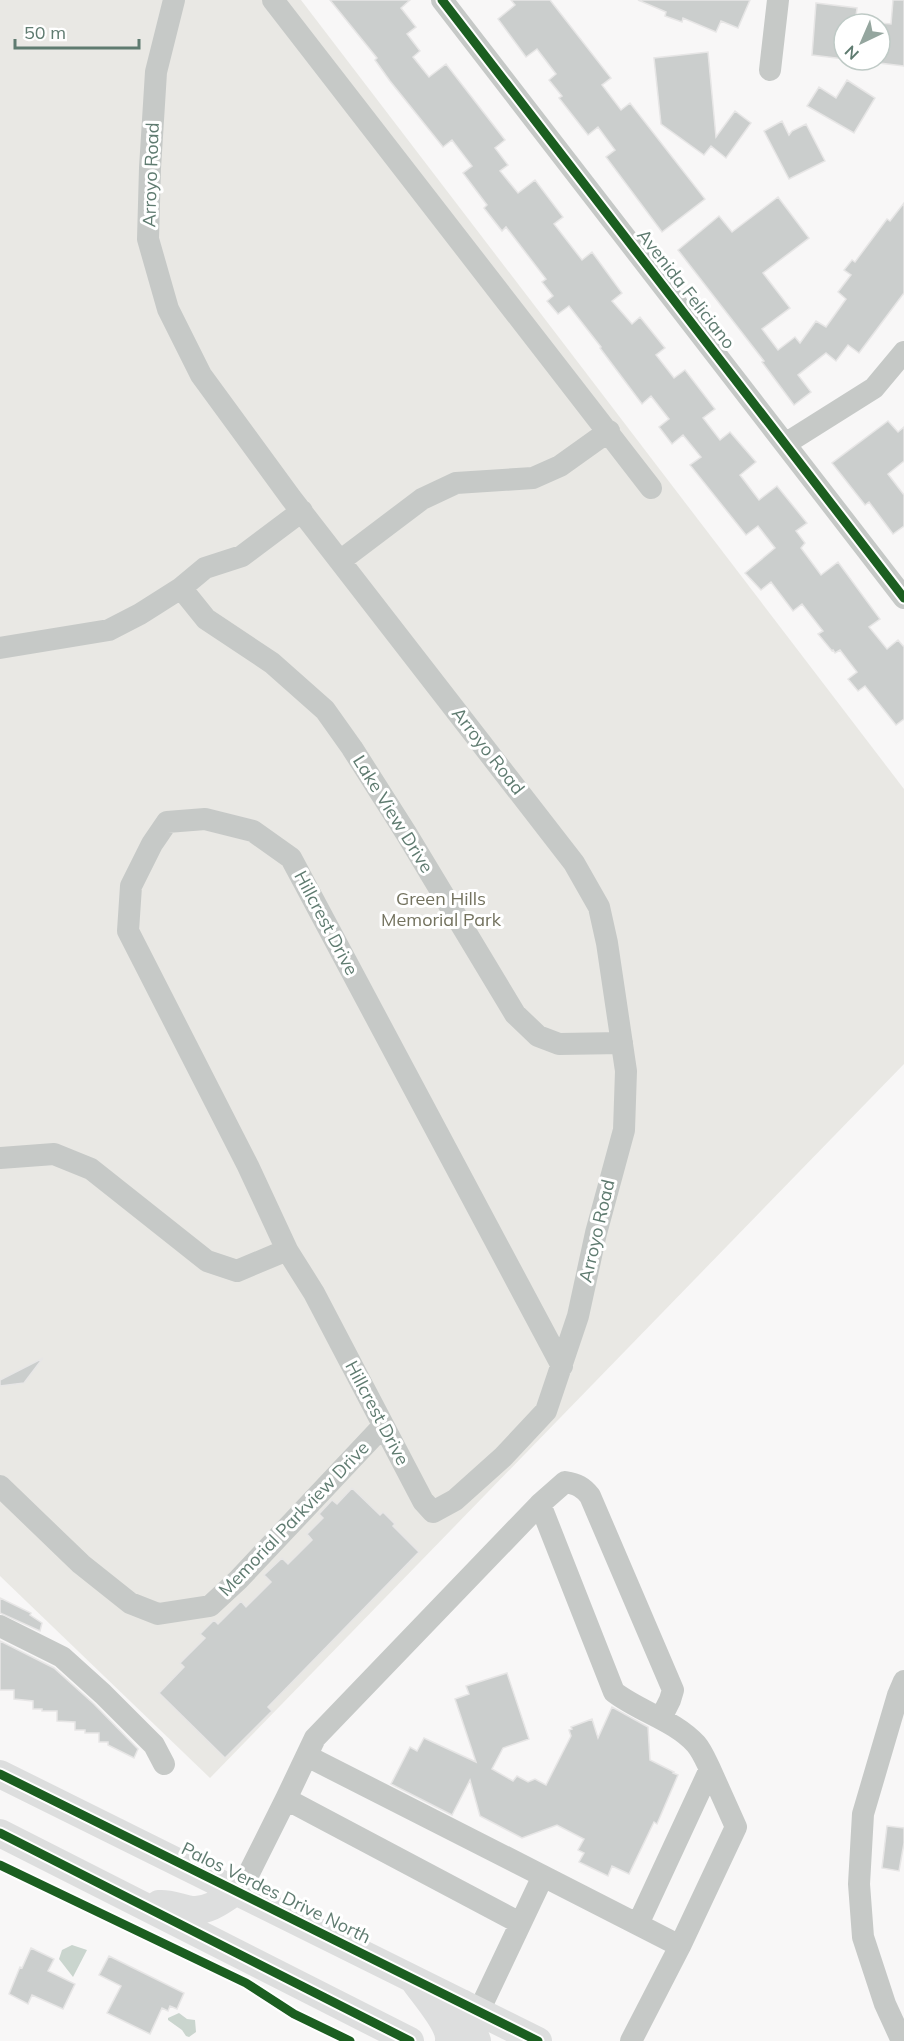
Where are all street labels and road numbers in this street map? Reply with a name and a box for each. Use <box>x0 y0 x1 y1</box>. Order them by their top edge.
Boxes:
street label: Arroyo Road <box>137 122 164 228</box>
street label: Avenida Feliciano <box>632 224 740 353</box>
street label: Arroyo Road <box>447 702 530 799</box>
street label: Lake View Drive <box>348 751 439 877</box>
street label: Hillcrest Drive <box>289 867 364 979</box>
street label: Arroyo Road <box>574 1177 620 1285</box>
street label: Hillcrest Drive <box>340 1357 415 1469</box>
street label: Memorial Parkview Drive <box>214 1436 374 1601</box>
street label: Palos Verdes Drive North <box>178 1837 375 1948</box>

